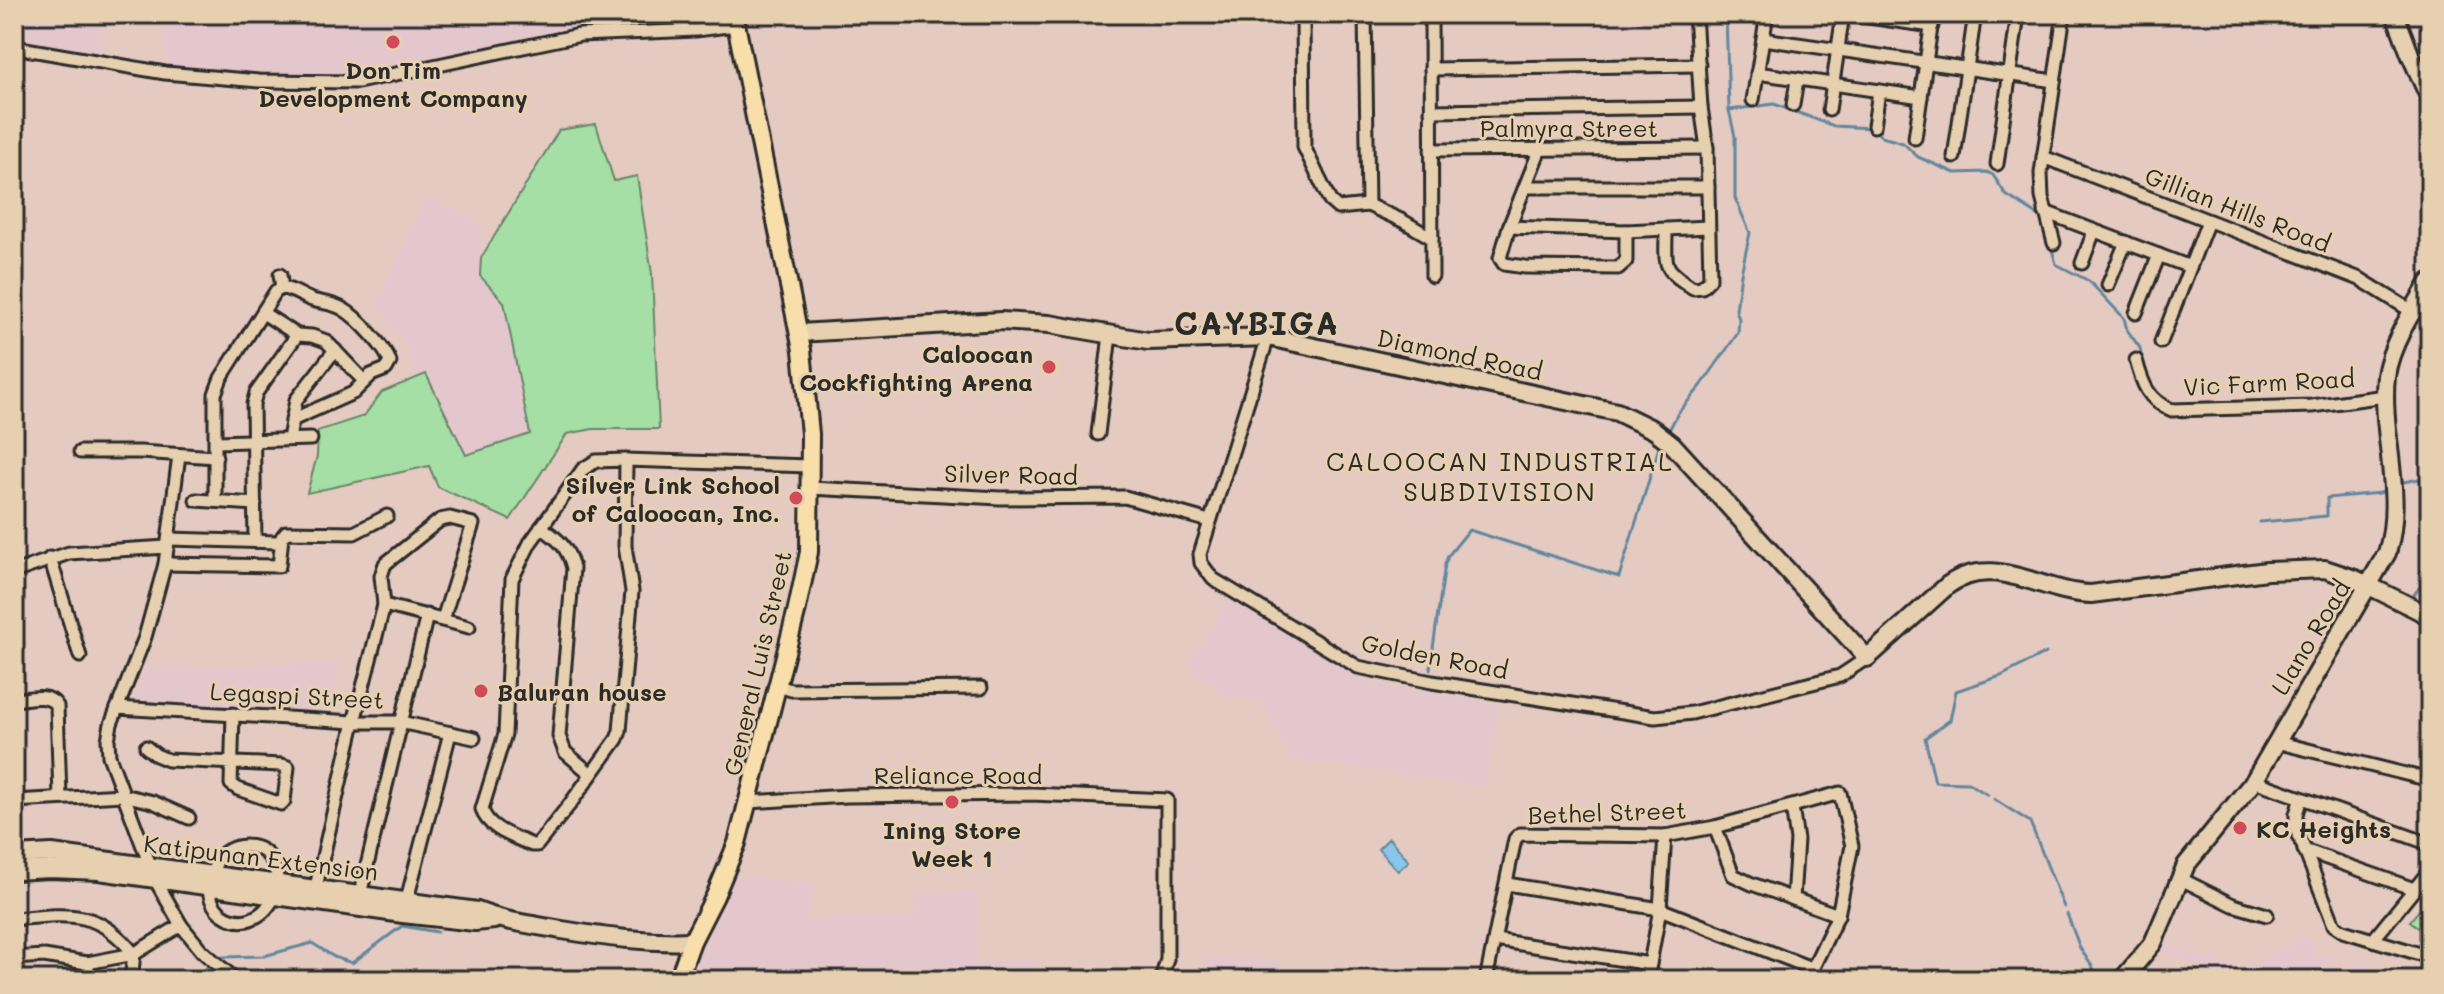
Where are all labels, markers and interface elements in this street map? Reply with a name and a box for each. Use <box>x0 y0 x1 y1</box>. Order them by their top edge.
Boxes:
marker: Don Tim Development Company <box>384 33 402 51</box>
place label: Don Tim Development Company <box>258 54 528 113</box>
street label: Palmyra Street <box>1480 112 1658 143</box>
street label: Gillian Hills Road <box>2141 159 2335 259</box>
district label: CAYBIGA <box>1174 301 1340 343</box>
street label: Diamond Road <box>1375 321 1545 387</box>
place label: Caloocan Cockfighting Arena <box>799 338 1033 397</box>
marker: Caloocan Cockfighting Arena <box>1040 358 1058 376</box>
street label: Vic Farm Road <box>2183 362 2355 402</box>
district label: CALOOCAN INDUSTRIAL SUBDIVISION <box>1326 444 1674 508</box>
street label: Silver Road <box>944 457 1078 491</box>
place label: Silver Link School of Caloocan, Inc. <box>566 469 780 528</box>
marker: Silver Link School of Caloocan, Inc. <box>787 489 805 507</box>
street label: General Luis Street <box>716 547 798 779</box>
street label: Llano Road <box>2264 574 2356 700</box>
street label: Golden Road <box>1359 627 1511 685</box>
street label: Legaspi Street <box>209 675 385 715</box>
place label: Baluran house <box>497 676 666 707</box>
marker: Baluran house <box>472 682 490 700</box>
street label: Reliance Road <box>874 759 1042 790</box>
marker: Ining Store Week 1 <box>943 793 961 811</box>
street label: Bethel Street <box>1527 794 1687 830</box>
place label: KC Heights <box>2256 813 2391 844</box>
place label: Ining Store Week 1 <box>883 814 1021 873</box>
marker: KC Heights <box>2231 819 2249 837</box>
street label: Katipunan Extension <box>142 827 380 887</box>

